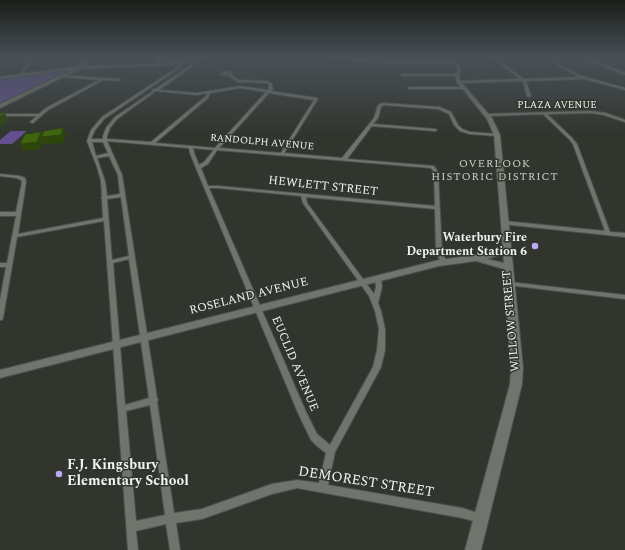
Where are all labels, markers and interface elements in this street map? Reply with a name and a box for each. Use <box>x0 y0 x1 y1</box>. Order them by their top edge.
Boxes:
street label: PLAZA AVENUE <box>517 100 597 112</box>
street label: RANDOLPH AVENUE <box>210 132 314 154</box>
district label: OVERLOOK HISTORIC DISTRICT <box>431 158 559 184</box>
street label: HEWLETT STREET <box>268 174 378 200</box>
place label: Waterbury Fire Department Station 6 <box>406 232 527 260</box>
marker: Waterbury Fire Department Station 6 <box>530 241 540 251</box>
street label: WILLOW STREET <box>500 270 524 372</box>
street label: ROSELAND AVENUE <box>188 275 310 319</box>
street label: EUCLID AVENUE <box>267 314 321 414</box>
place label: F.J. Kingsbury Elementary School <box>67 458 189 490</box>
street label: DEMOREST STREET <box>297 464 435 502</box>
marker: F.J. Kingsbury Elementary School <box>54 469 64 479</box>

